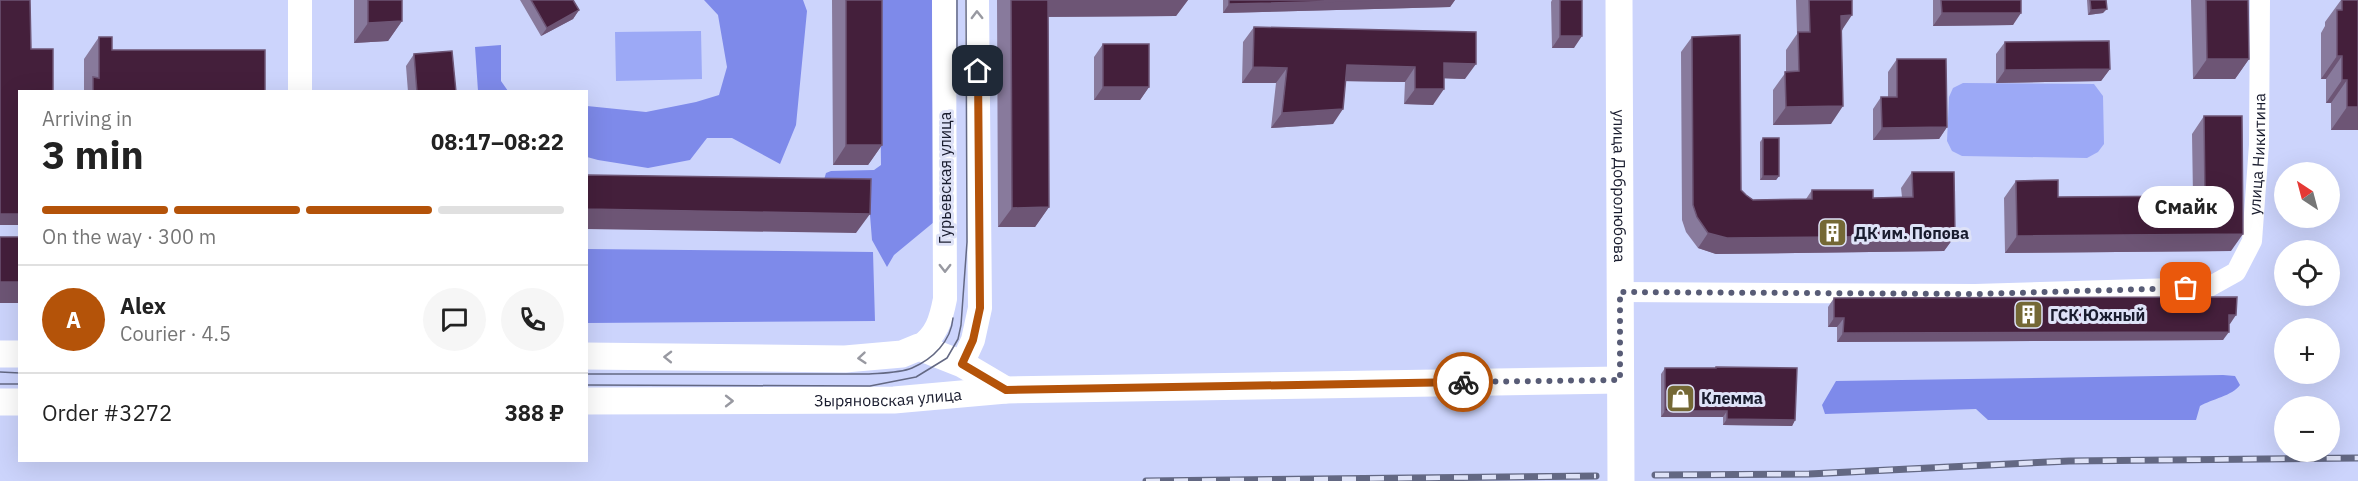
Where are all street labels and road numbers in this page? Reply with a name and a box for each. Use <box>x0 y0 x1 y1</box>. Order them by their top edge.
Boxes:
street label: улица Никитина <box>2244 93 2269 216</box>
street label: улица Добролюбова <box>1609 109 1630 263</box>
street label: Гурьевская улица <box>935 111 955 244</box>
street label: Зыряновская улица <box>814 384 963 410</box>

